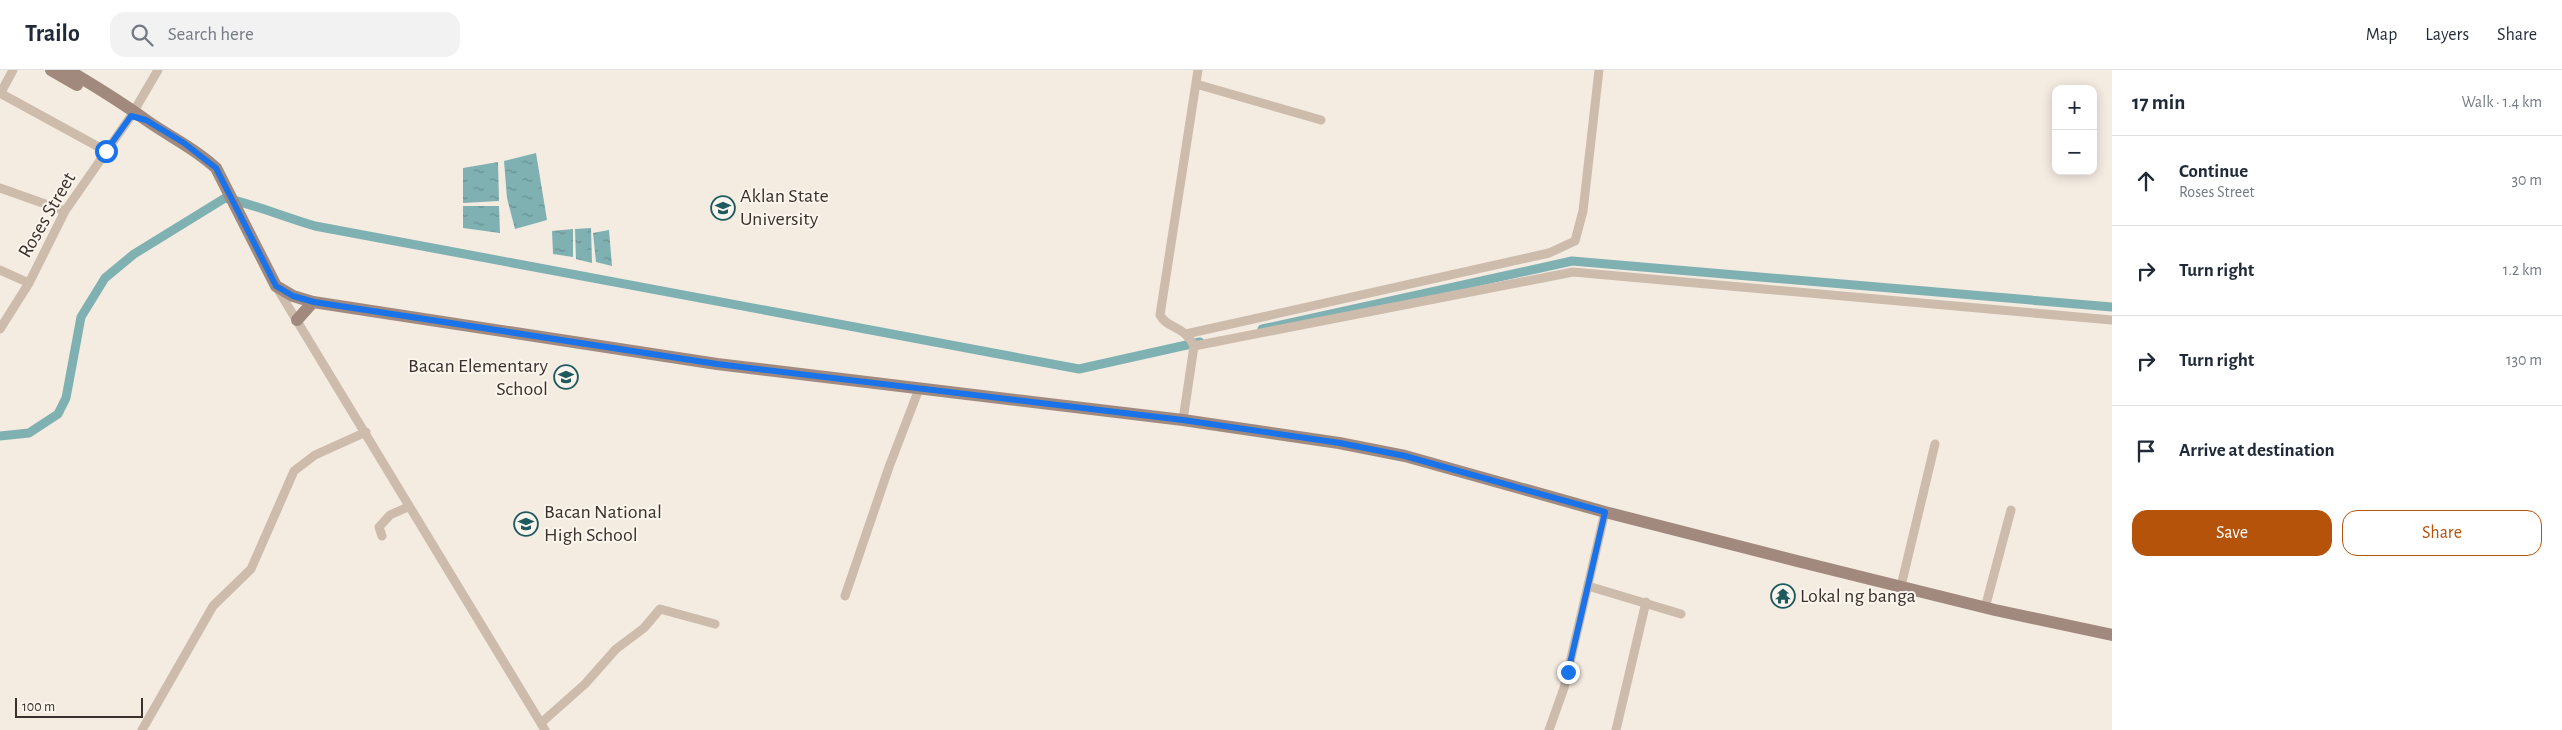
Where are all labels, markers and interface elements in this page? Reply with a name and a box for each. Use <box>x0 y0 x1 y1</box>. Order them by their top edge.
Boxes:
search box <box>110 12 460 57</box>
icon: search <box>128 21 156 49</box>
text: Trailo <box>25 22 80 46</box>
text: Search here <box>168 25 254 44</box>
text: Map <box>2366 26 2397 44</box>
text: Layers <box>2425 26 2469 44</box>
text: Share <box>2497 26 2537 44</box>
map controls <box>2052 85 2097 175</box>
button: + <box>2052 85 2097 130</box>
text: 17 min <box>2132 92 2185 113</box>
text: Walk · 1.4 km <box>2461 94 2542 110</box>
button: − <box>2052 130 2097 175</box>
route start <box>95 140 118 163</box>
text: Continue <box>2179 162 2248 181</box>
icon: ahead <box>2132 167 2160 195</box>
street label: Roses Street <box>15 169 80 261</box>
text: 30 m <box>2512 172 2542 188</box>
text: Roses Street <box>2179 184 2255 200</box>
place label: Aklan State University <box>740 186 829 229</box>
school or university icon: Aklan State University <box>710 195 736 221</box>
icon: right <box>2132 257 2160 285</box>
text: Turn right <box>2179 261 2254 280</box>
text: 1.2 km <box>2503 262 2542 278</box>
icon: right <box>2132 347 2160 375</box>
text: Turn right <box>2179 351 2254 370</box>
text: 130 m <box>2506 352 2542 368</box>
place label: Bacan Elementary School <box>408 356 548 399</box>
school or university icon: Bacan Elementary School <box>553 364 579 390</box>
icon: arrive <box>2132 437 2160 465</box>
text: Arrive at destination <box>2179 441 2335 460</box>
place label: Bacan National High School <box>544 502 662 545</box>
button: Save <box>2132 510 2332 556</box>
button: Share <box>2342 510 2542 556</box>
school or university icon: Bacan National High School <box>513 511 539 537</box>
temple icon: Lokal ng banga <box>1770 583 1796 609</box>
place label: Lokal ng banga <box>1800 586 1916 606</box>
route end <box>1557 661 1580 684</box>
scale bar <box>15 695 142 718</box>
text: 100 m <box>22 700 55 714</box>

